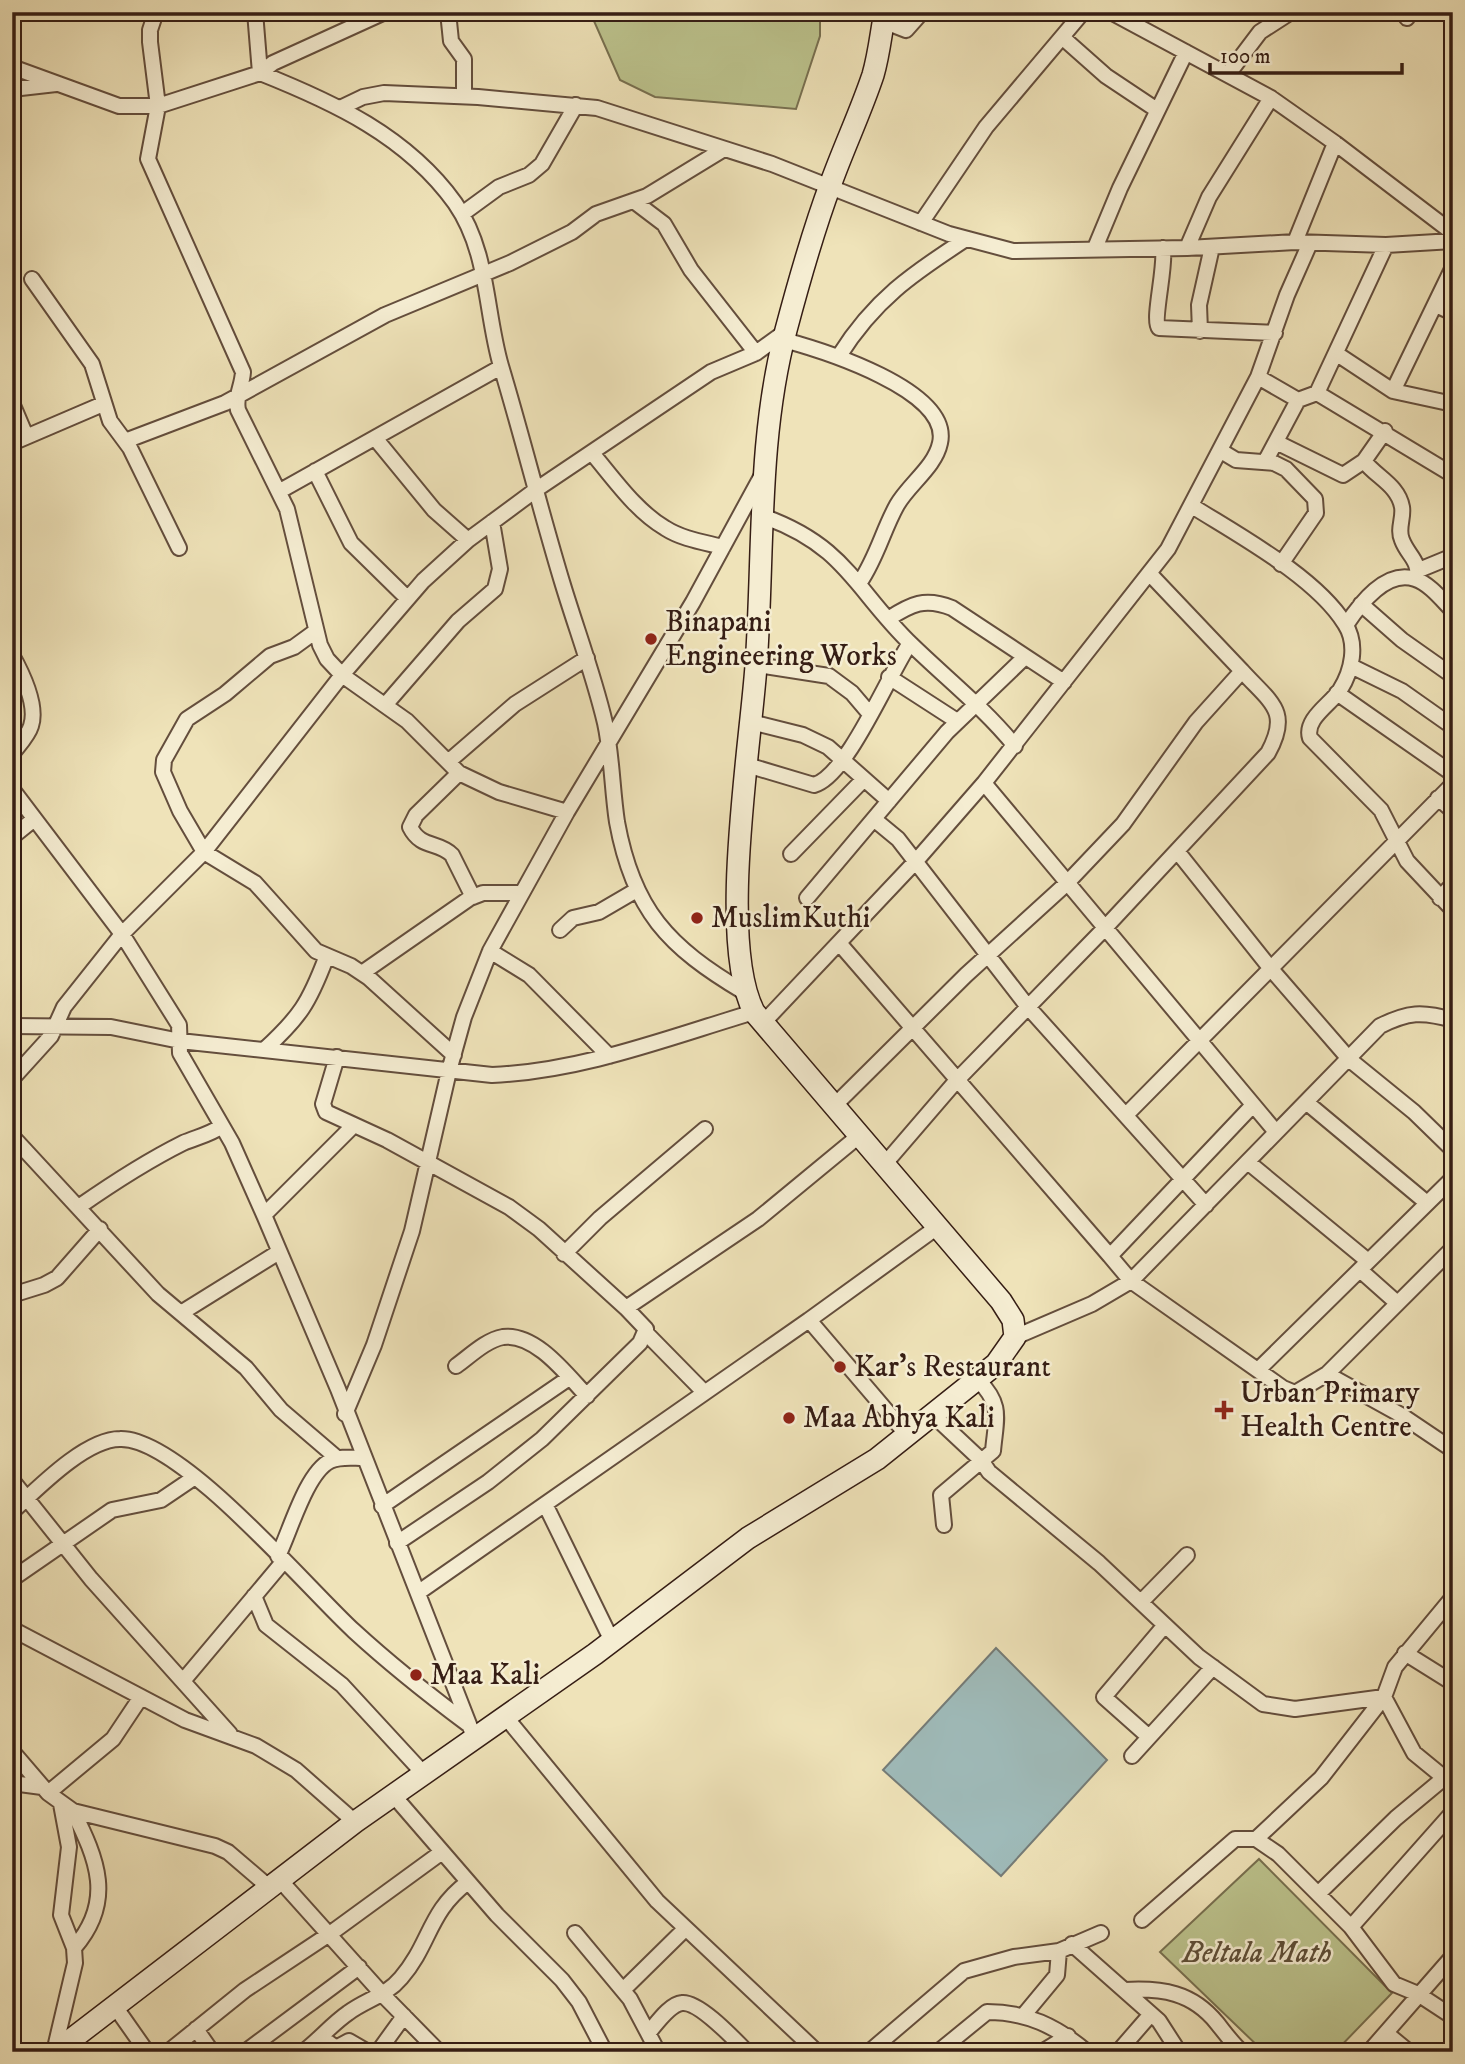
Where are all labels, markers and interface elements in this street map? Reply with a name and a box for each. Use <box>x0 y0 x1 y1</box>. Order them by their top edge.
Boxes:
scale bar <box>1210 32 1402 76</box>
text: 100 m <box>1220 44 1271 70</box>
place label: Binapani Engineering Works <box>665 604 897 675</box>
marker: Binapani Engineering Works <box>643 631 659 647</box>
place label: MuslimKuthi <box>711 900 870 937</box>
marker: MuslimKuthi <box>689 910 705 926</box>
place label: Kar's Restaurant <box>854 1349 1051 1386</box>
marker: Kar's Restaurant <box>832 1359 848 1375</box>
place label: Urban Primary Health Centre <box>1240 1375 1420 1446</box>
place label: Maa Abhya Kali <box>803 1400 995 1437</box>
marker: Urban Primary Health Centre <box>1214 1400 1234 1420</box>
marker: Maa Abhya Kali <box>781 1410 797 1426</box>
place label: Maa Kali <box>430 1657 540 1694</box>
marker: Maa Kali <box>408 1667 424 1683</box>
park label: Beltala Math <box>1181 1935 1332 1972</box>

